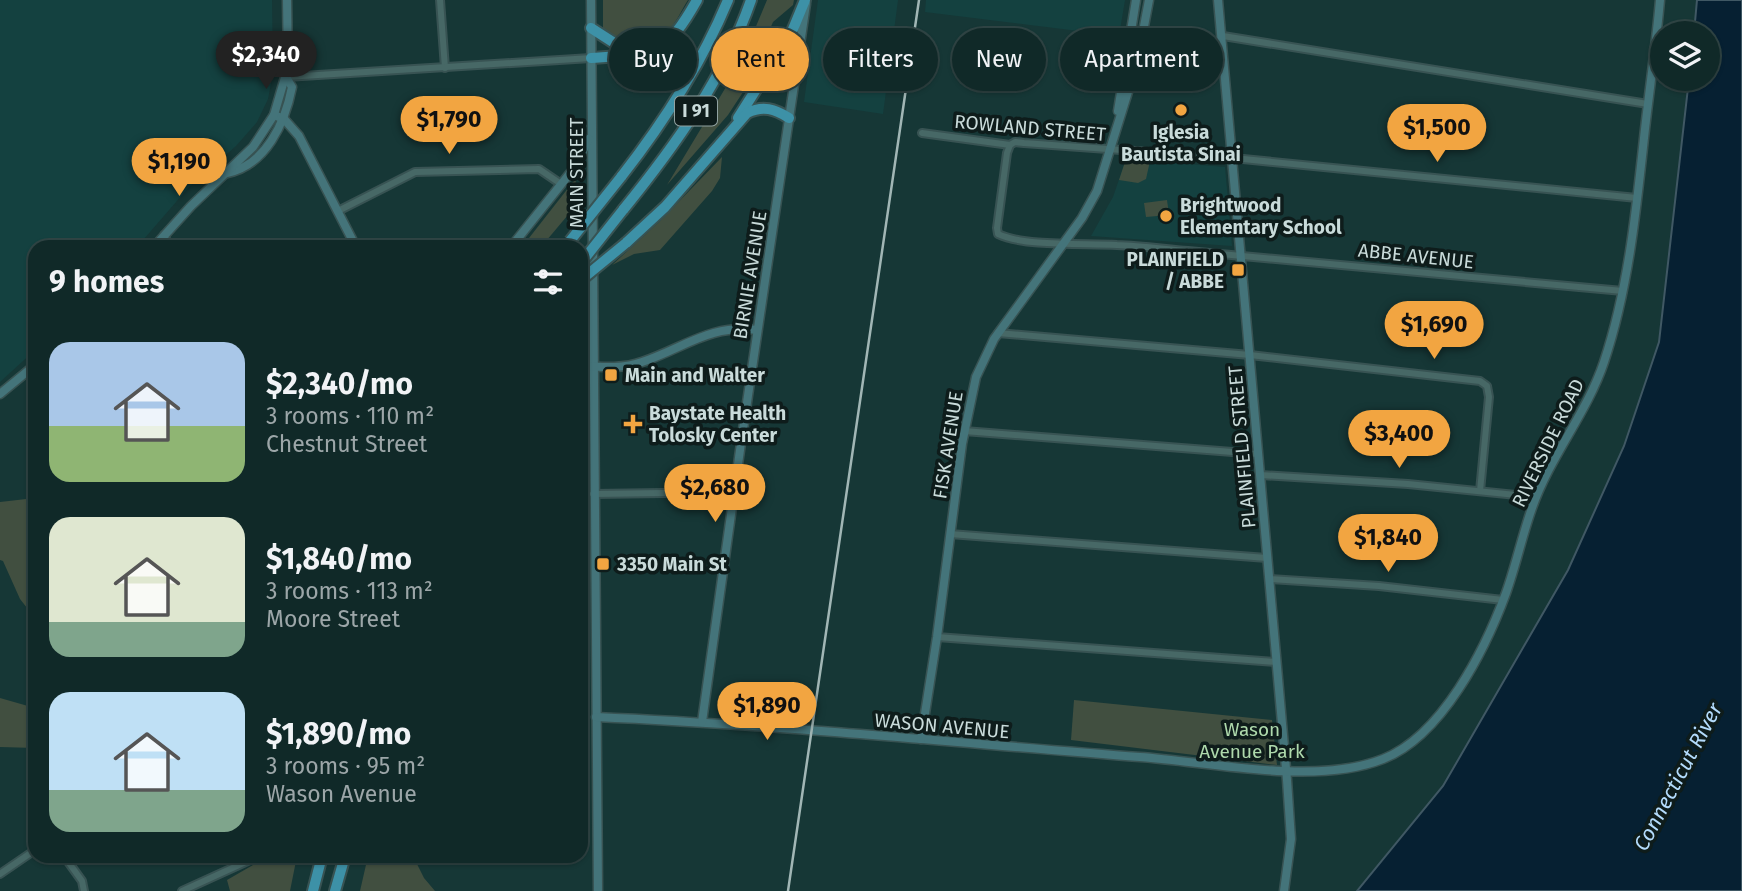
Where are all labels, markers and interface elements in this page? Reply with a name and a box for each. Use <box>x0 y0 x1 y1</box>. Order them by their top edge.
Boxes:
map controls <box>1650 21 1720 91</box>
button: layers <box>1650 21 1720 91</box>
chip: Buy <box>609 28 697 91</box>
chip: Rent <box>711 28 809 91</box>
chip: Filters <box>823 28 938 91</box>
chip: New <box>952 28 1046 91</box>
chip: Apartment <box>1060 28 1223 91</box>
pin: $2,340 <box>209 32 323 91</box>
text: $2,340 <box>232 40 300 68</box>
pin: $1,790 <box>392 96 506 156</box>
road number: I 91 <box>675 96 717 126</box>
marker: Iglesia Bautista Sinai <box>1173 102 1189 118</box>
pin: $1,500 <box>1380 104 1494 164</box>
text: $1,790 <box>417 105 481 133</box>
street label: ROWLAND STREET <box>953 110 1107 146</box>
text: $1,500 <box>1403 113 1471 141</box>
street label: MAIN STREET <box>565 117 588 228</box>
place label: Iglesia Bautista Sinai <box>1121 121 1241 166</box>
pin: $1,190 <box>122 138 236 198</box>
text: $1,190 <box>148 147 210 175</box>
place label: Brightwood Elementary School <box>1180 194 1342 239</box>
marker: Brightwood Elementary School <box>1158 208 1174 224</box>
street label: BIRNIE AVENUE <box>729 209 771 341</box>
street label: ABBE AVENUE <box>1357 238 1475 274</box>
place label: PLAINFIELD / ABBE <box>1127 248 1224 293</box>
marker: PLAINFIELD / ABBE <box>1230 262 1246 278</box>
icon: filters <box>529 263 567 301</box>
text: 9 homes <box>49 264 164 300</box>
pin: $1,690 <box>1377 302 1491 361</box>
text: $1,690 <box>1401 310 1467 338</box>
place label: Main and Walter <box>625 364 765 387</box>
street label: PLAINFIELD STREET <box>1223 365 1261 529</box>
text: $2,340/mo <box>266 366 413 402</box>
marker: Main and Walter <box>603 367 619 383</box>
icon: home <box>105 370 189 454</box>
street label: RIVERSIDE ROAD <box>1507 375 1589 511</box>
street label: FISK AVENUE <box>928 390 968 500</box>
text: 3 rooms · 110 m² <box>266 402 434 430</box>
place label: Baystate Health Tolosky Center <box>649 402 786 447</box>
pin: $3,400 <box>1342 410 1456 470</box>
marker: Baystate Health Tolosky Center <box>623 414 643 434</box>
text: $3,400 <box>1364 419 1434 447</box>
text: Chestnut Street <box>266 430 427 458</box>
pin: $2,680 <box>658 464 772 524</box>
text: $2,680 <box>680 473 750 501</box>
pin: $1,840 <box>1331 514 1445 574</box>
text: $1,840 <box>1354 523 1422 551</box>
text: $1,840/mo <box>266 541 412 577</box>
icon: home <box>105 545 189 629</box>
place label: 3350 Main St <box>616 553 728 576</box>
marker: 3350 Main St <box>595 556 611 572</box>
text: 3 rooms · 113 m² <box>266 577 433 605</box>
text: Moore Street <box>266 605 400 633</box>
pin: $1,890 <box>710 682 824 742</box>
text: $1,890 <box>733 691 801 719</box>
water label: Connecticut River <box>1628 698 1728 855</box>
street label: WASON AVENUE <box>874 709 1010 743</box>
text: $1,890/mo <box>266 716 411 752</box>
park label: Wason Avenue Park <box>1199 718 1305 763</box>
icon: home <box>105 720 189 804</box>
text: 3 rooms · 95 m² <box>266 752 425 780</box>
text: Wason Avenue <box>266 780 417 808</box>

